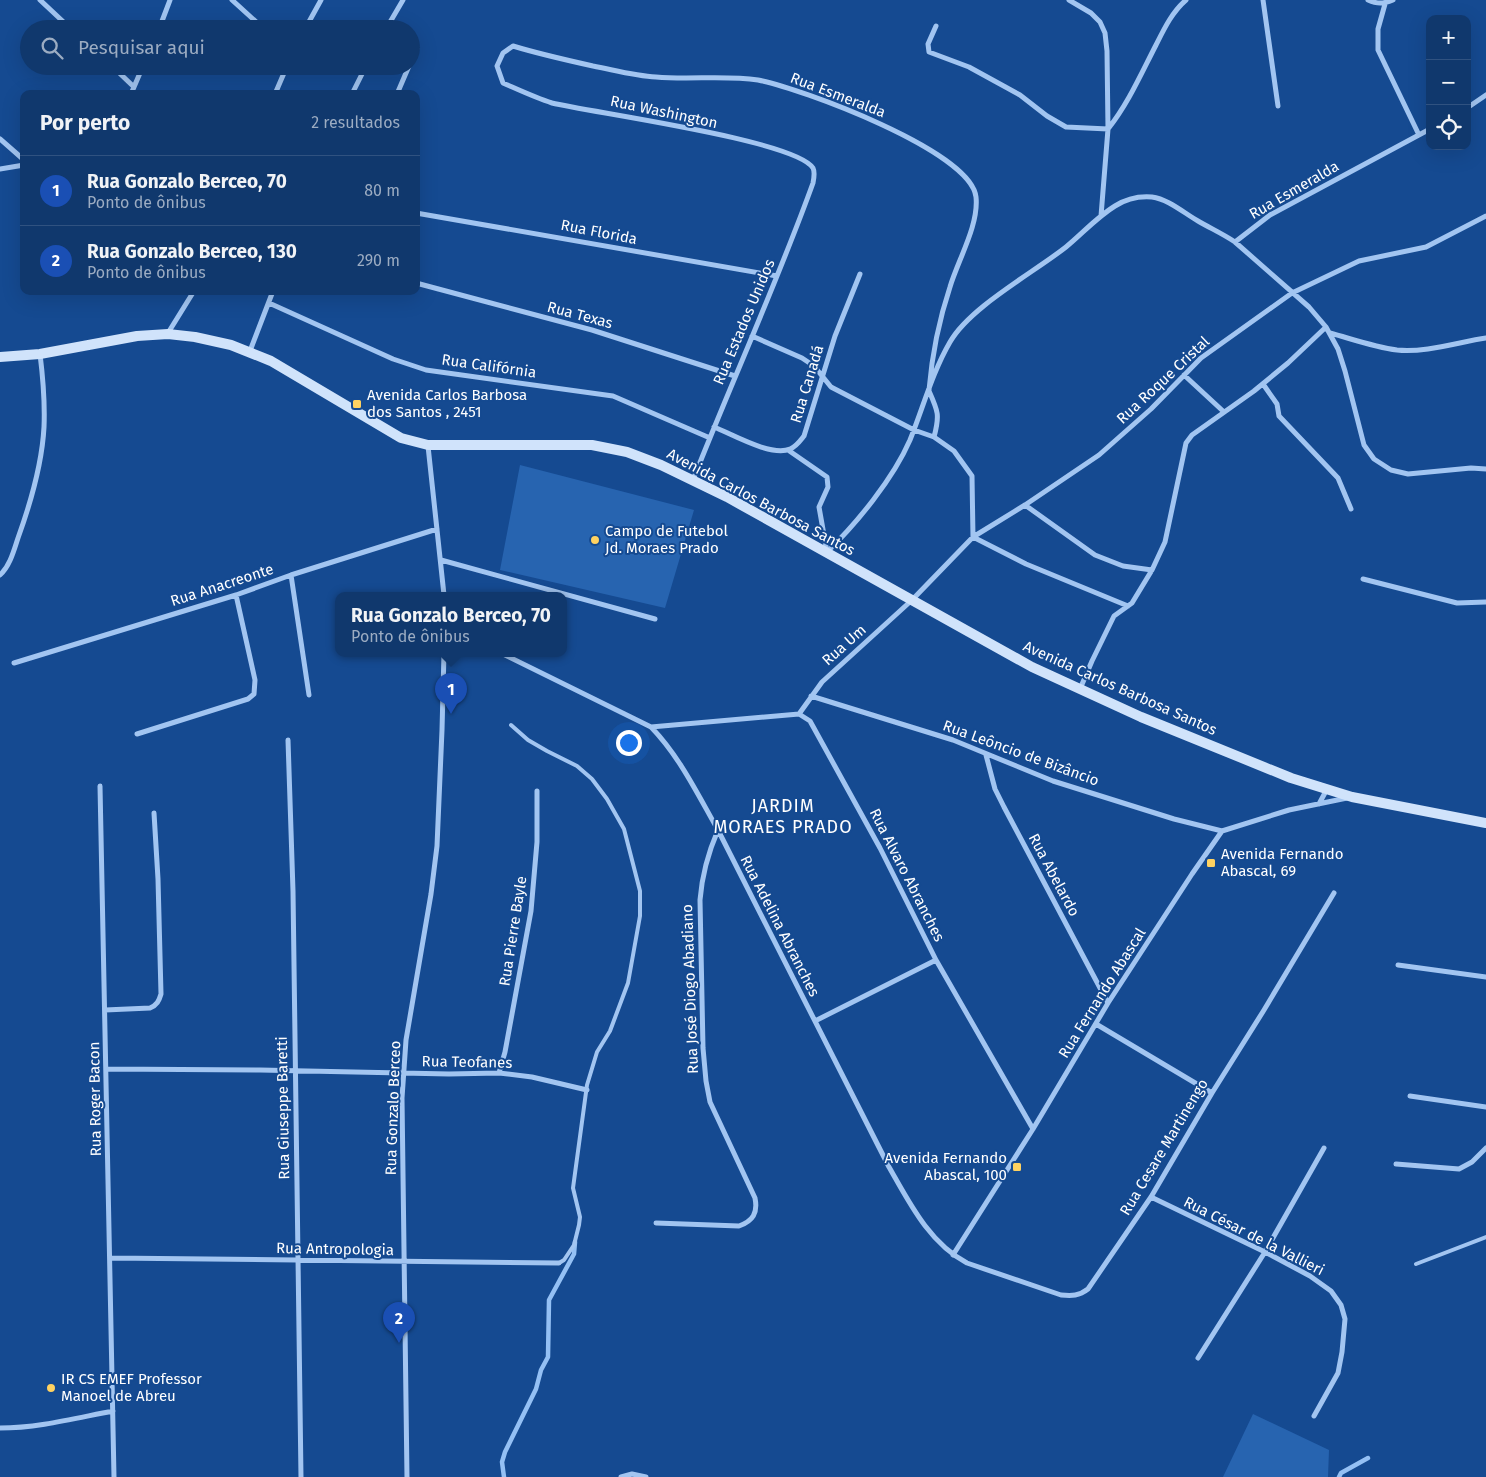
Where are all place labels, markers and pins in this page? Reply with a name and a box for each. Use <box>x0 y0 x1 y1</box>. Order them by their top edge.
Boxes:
place label: Avenida Carlos Barbosa dos Santos , 2451 <box>367 386 527 421</box>
marker: Avenida Carlos Barbosa dos Santos , 2451 <box>351 398 363 410</box>
place label: Campo de Futebol Jd. Moraes Prado <box>605 522 729 557</box>
marker: Campo de Futebol Jd. Moraes Prado <box>589 534 601 546</box>
pin: 1 <box>435 673 467 714</box>
place label: Avenida Fernando Abascal, 69 <box>1221 845 1344 880</box>
marker: Avenida Fernando Abascal, 69 <box>1205 857 1217 869</box>
place label: Avenida Fernando Abascal, 100 <box>885 1149 1007 1184</box>
marker: Avenida Fernando Abascal, 100 <box>1011 1161 1023 1173</box>
pin: 2 <box>383 1302 415 1343</box>
place label: IR CS EMEF Professor Manoel de Abreu <box>61 1370 202 1405</box>
marker: IR CS EMEF Professor Manoel de Abreu <box>45 1382 57 1394</box>

